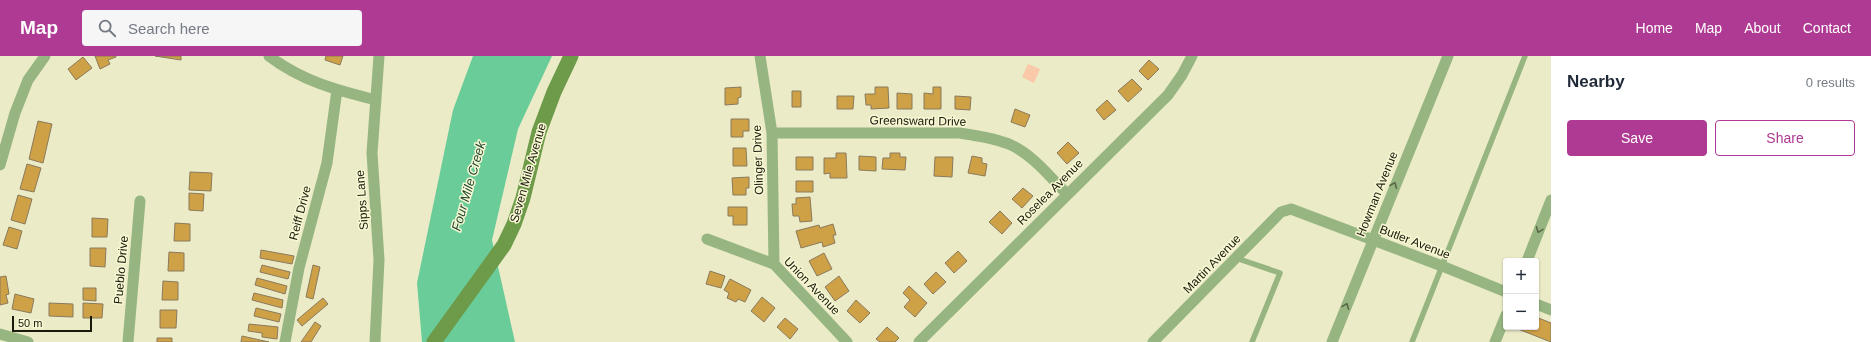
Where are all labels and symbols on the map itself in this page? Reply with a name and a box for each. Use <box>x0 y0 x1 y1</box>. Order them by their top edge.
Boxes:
street label: Greensward Drive <box>870 113 967 129</box>
street label: Seven Mile Avenue <box>507 121 549 224</box>
street label: Olinger Drive <box>750 124 766 195</box>
water label: Four Mile Creek <box>449 138 489 233</box>
street label: Howman Avenue <box>1354 149 1401 239</box>
street label: Roselea Avenue <box>1014 156 1086 228</box>
street label: Sipps Lane <box>353 169 371 230</box>
one-way arrow <box>1390 182 1398 189</box>
street label: Reiff Drive <box>286 184 314 242</box>
street label: Butler Avenue <box>1378 222 1453 262</box>
one-way arrow <box>1536 226 1544 234</box>
street label: Martin Avenue <box>1180 231 1244 296</box>
street label: Pueblo Drive <box>111 235 131 305</box>
street label: Union Avenue <box>781 254 843 318</box>
one-way arrow <box>1341 302 1349 309</box>
scale bar <box>12 314 92 333</box>

